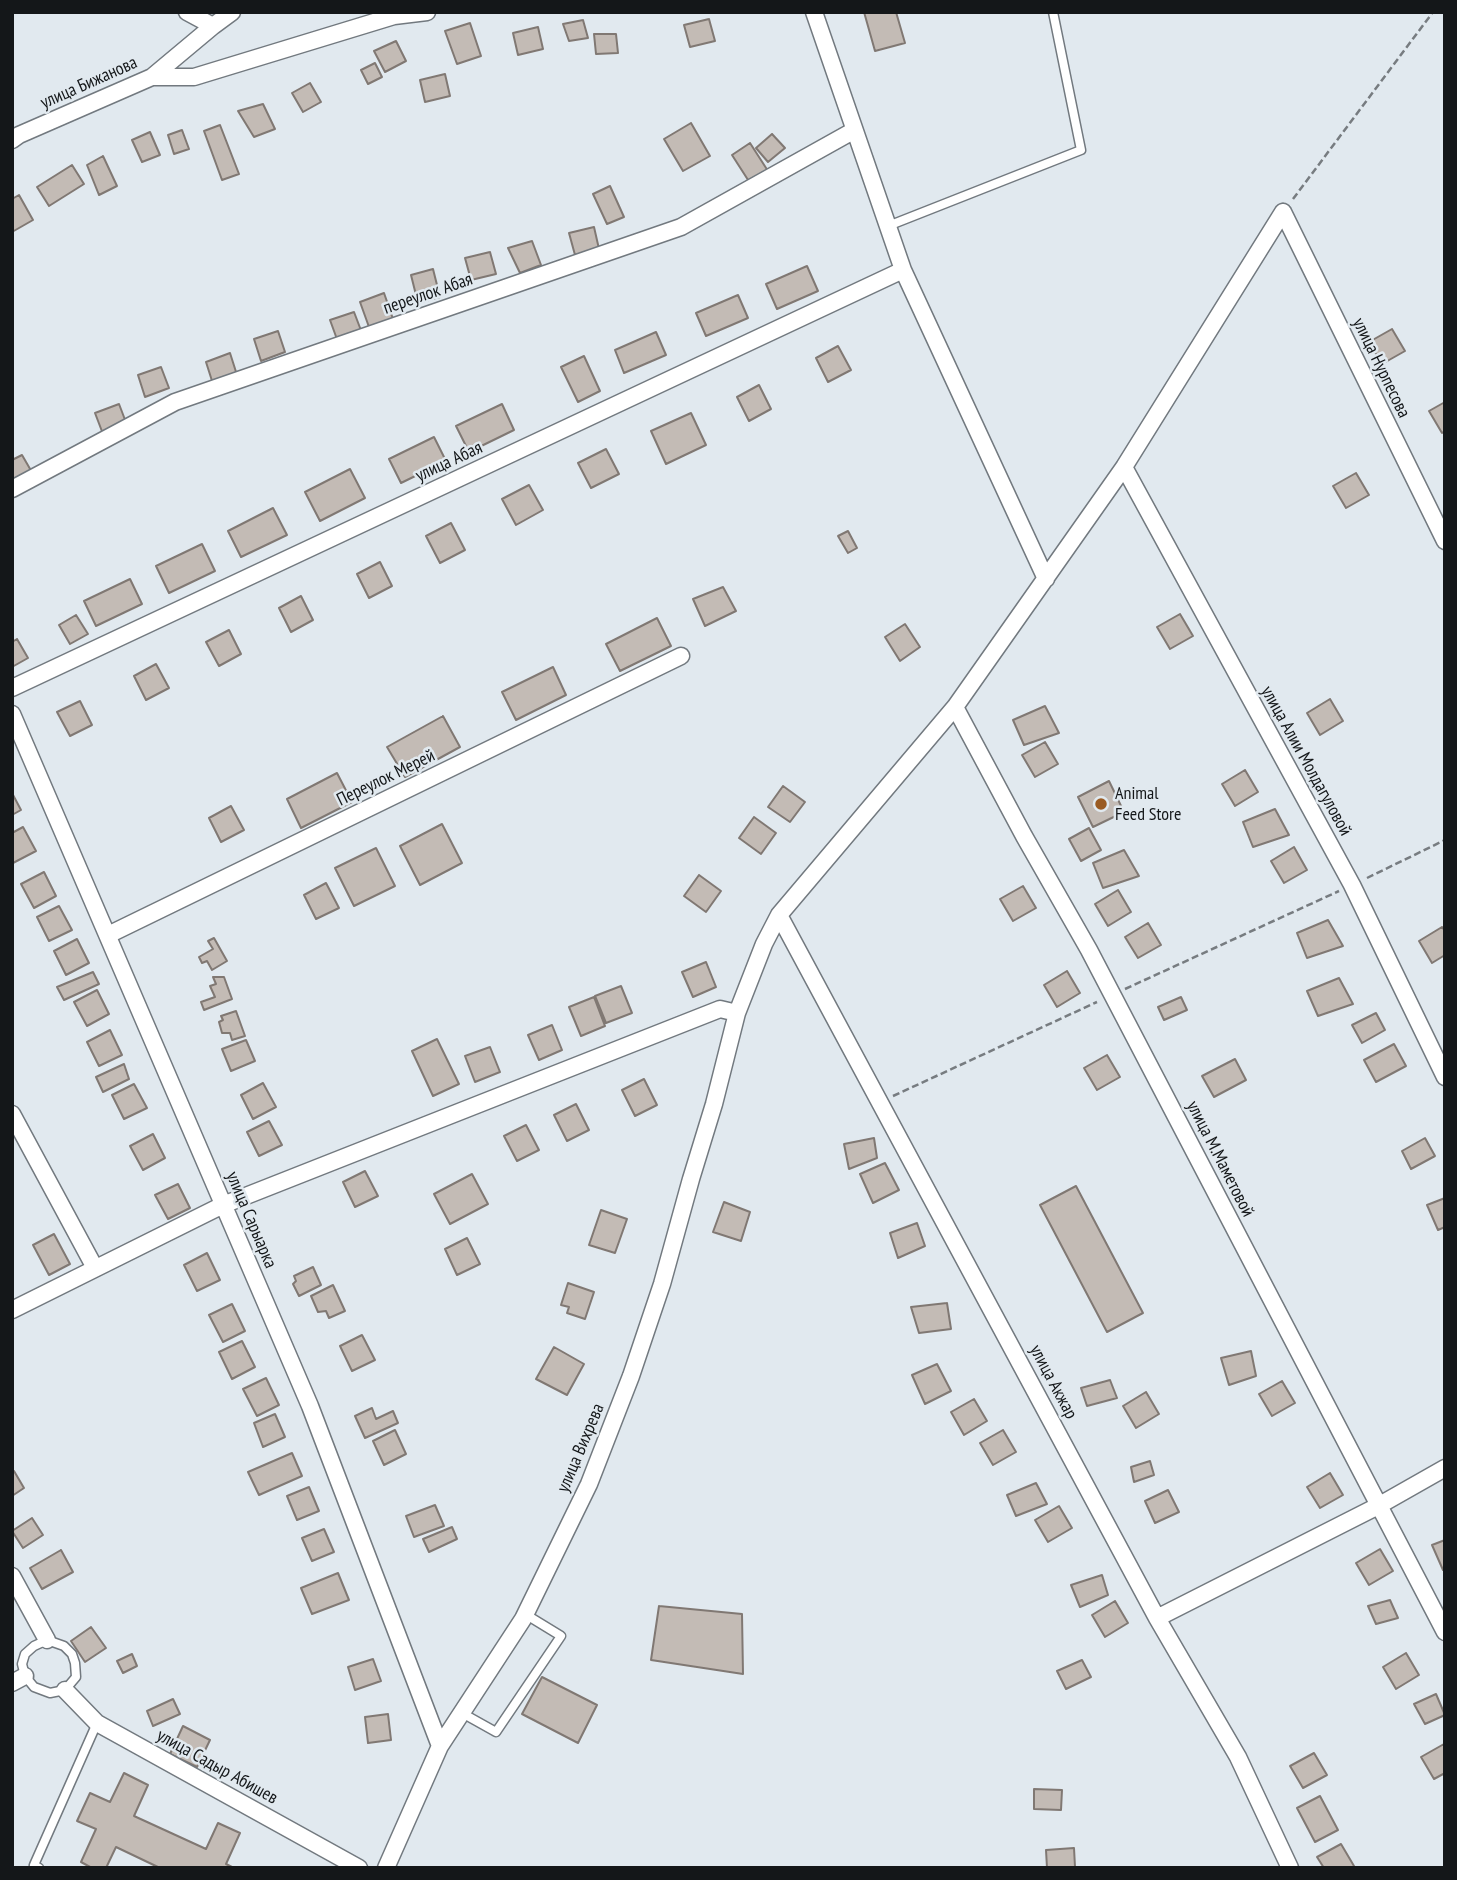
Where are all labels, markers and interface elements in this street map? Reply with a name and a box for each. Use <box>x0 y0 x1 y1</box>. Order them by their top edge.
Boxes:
street label: улица Бижанова <box>37 52 141 114</box>
street label: переулок Абая <box>380 269 476 319</box>
street label: улица Нурпесова <box>1348 315 1414 421</box>
street label: улица Абая <box>412 437 486 487</box>
street label: улица Алии Молдагуловой <box>1256 682 1356 840</box>
street label: Переулок Мерей <box>333 745 439 811</box>
place label: Animal Feed Store <box>1115 783 1181 826</box>
marker: Animal Feed Store <box>1093 796 1109 812</box>
street label: улица М.Маметовой <box>1182 1097 1258 1221</box>
street label: улица Сарыарка <box>221 1168 281 1272</box>
street label: улица Акжар <box>1024 1341 1082 1423</box>
street label: улица Вихрева <box>553 1400 609 1496</box>
street label: улица Садыр Абишев <box>153 1725 281 1809</box>

